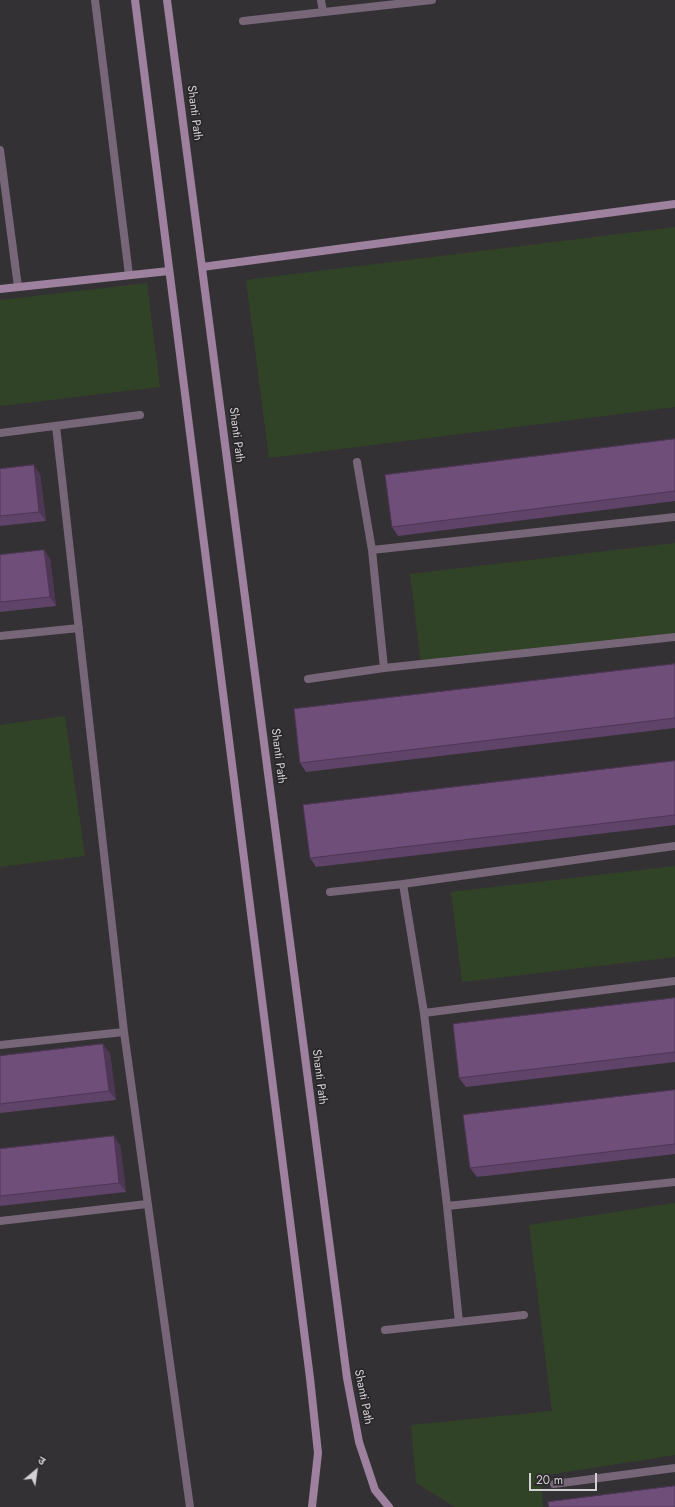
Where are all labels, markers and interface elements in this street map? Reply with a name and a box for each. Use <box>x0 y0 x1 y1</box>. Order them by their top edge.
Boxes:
street label: Shanti Path <box>183 84 205 142</box>
street label: Shanti Path <box>225 406 247 464</box>
street label: Shanti Path <box>267 727 289 785</box>
street label: Shanti Path <box>308 1048 330 1106</box>
street label: Shanti Path <box>351 1368 375 1426</box>
north arrow <box>16 1451 56 1491</box>
text: उ <box>35 1452 49 1469</box>
scale bar <box>531 1465 599 1491</box>
text: 20 m <box>536 1471 563 1489</box>

